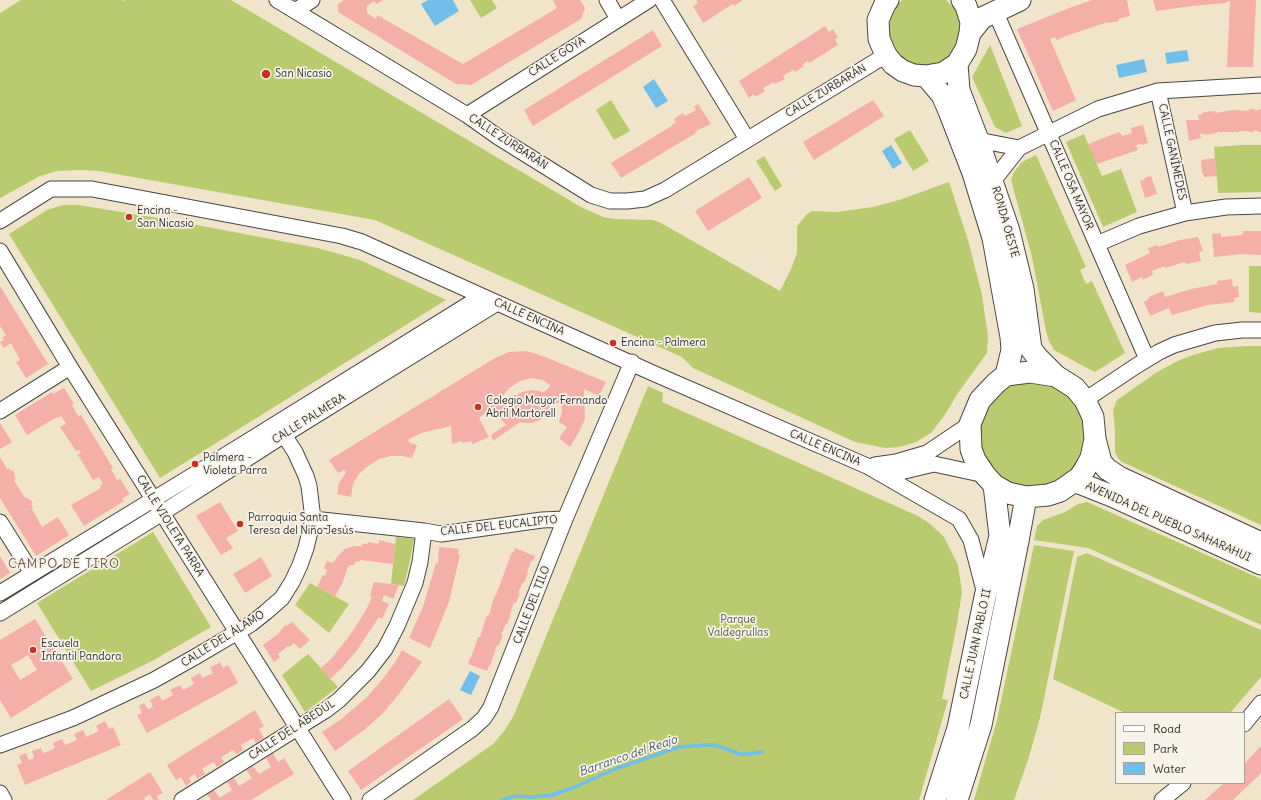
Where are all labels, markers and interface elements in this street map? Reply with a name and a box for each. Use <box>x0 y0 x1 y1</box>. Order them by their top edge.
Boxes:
street label: CALLE GOYA <box>526 34 588 80</box>
street label: CALLE ZURBARÁN <box>783 62 869 120</box>
place label: San Nicasio <box>275 67 332 81</box>
marker: San Nicasio <box>260 68 272 80</box>
street label: CALLE GANÍMEDES <box>1155 102 1189 202</box>
street label: CALLE ZURBARÁN <box>466 111 550 173</box>
street label: CALLE OSA MAYOR <box>1046 138 1096 232</box>
street label: RONDA OESTE <box>988 185 1022 259</box>
place label: Encina - San Nicasio <box>137 204 194 230</box>
marker: Encina - San Nicasio <box>124 212 134 222</box>
street label: CALLE ENCINA <box>492 295 566 339</box>
place label: Encina - Palmera <box>621 336 706 350</box>
marker: Encina - Palmera <box>608 338 618 348</box>
street label: CALLE PALMERA <box>270 391 348 447</box>
place label: Colegio Mayor Fernando Abril Martorell <box>486 394 607 420</box>
marker: Colegio Mayor Fernando Abril Martorell <box>473 402 483 412</box>
street label: CALLE ENCINA <box>787 427 863 469</box>
place label: Palmera - Violeta Parra <box>203 451 267 477</box>
marker: Palmera - Violeta Parra <box>190 459 200 469</box>
street label: CALLE VIOLETA PARRA <box>133 473 207 579</box>
street label: AVENIDA DEL PUEBLO SAHARAHUI <box>1083 479 1253 565</box>
place label: Parroquia Santa Teresa del Niño Jesús <box>248 511 353 537</box>
street label: CALLE DEL EUCALIPTO <box>440 513 558 539</box>
marker: Parroquia Santa Teresa del Niño Jesús <box>235 519 245 529</box>
district label: CAMPO DE TIRO <box>8 556 120 572</box>
street label: CALLE DEL TILO <box>511 564 553 646</box>
street label: CALLE JUAN PABLO II <box>958 587 994 701</box>
street label: CALLE DEL ÁLAMO <box>179 608 267 670</box>
park label: Parque Valdegrullas <box>708 613 768 639</box>
place label: Escuela Infantil Pandora <box>41 637 122 663</box>
marker: Escuela Infantil Pandora <box>28 645 38 655</box>
street label: CALLE DEL ABEDUL <box>246 697 338 763</box>
legend <box>1115 712 1245 784</box>
text: Road <box>1153 721 1181 736</box>
water label: Barranco del Reajo <box>577 732 679 780</box>
text: Park <box>1153 741 1178 756</box>
text: Water <box>1153 761 1186 776</box>

